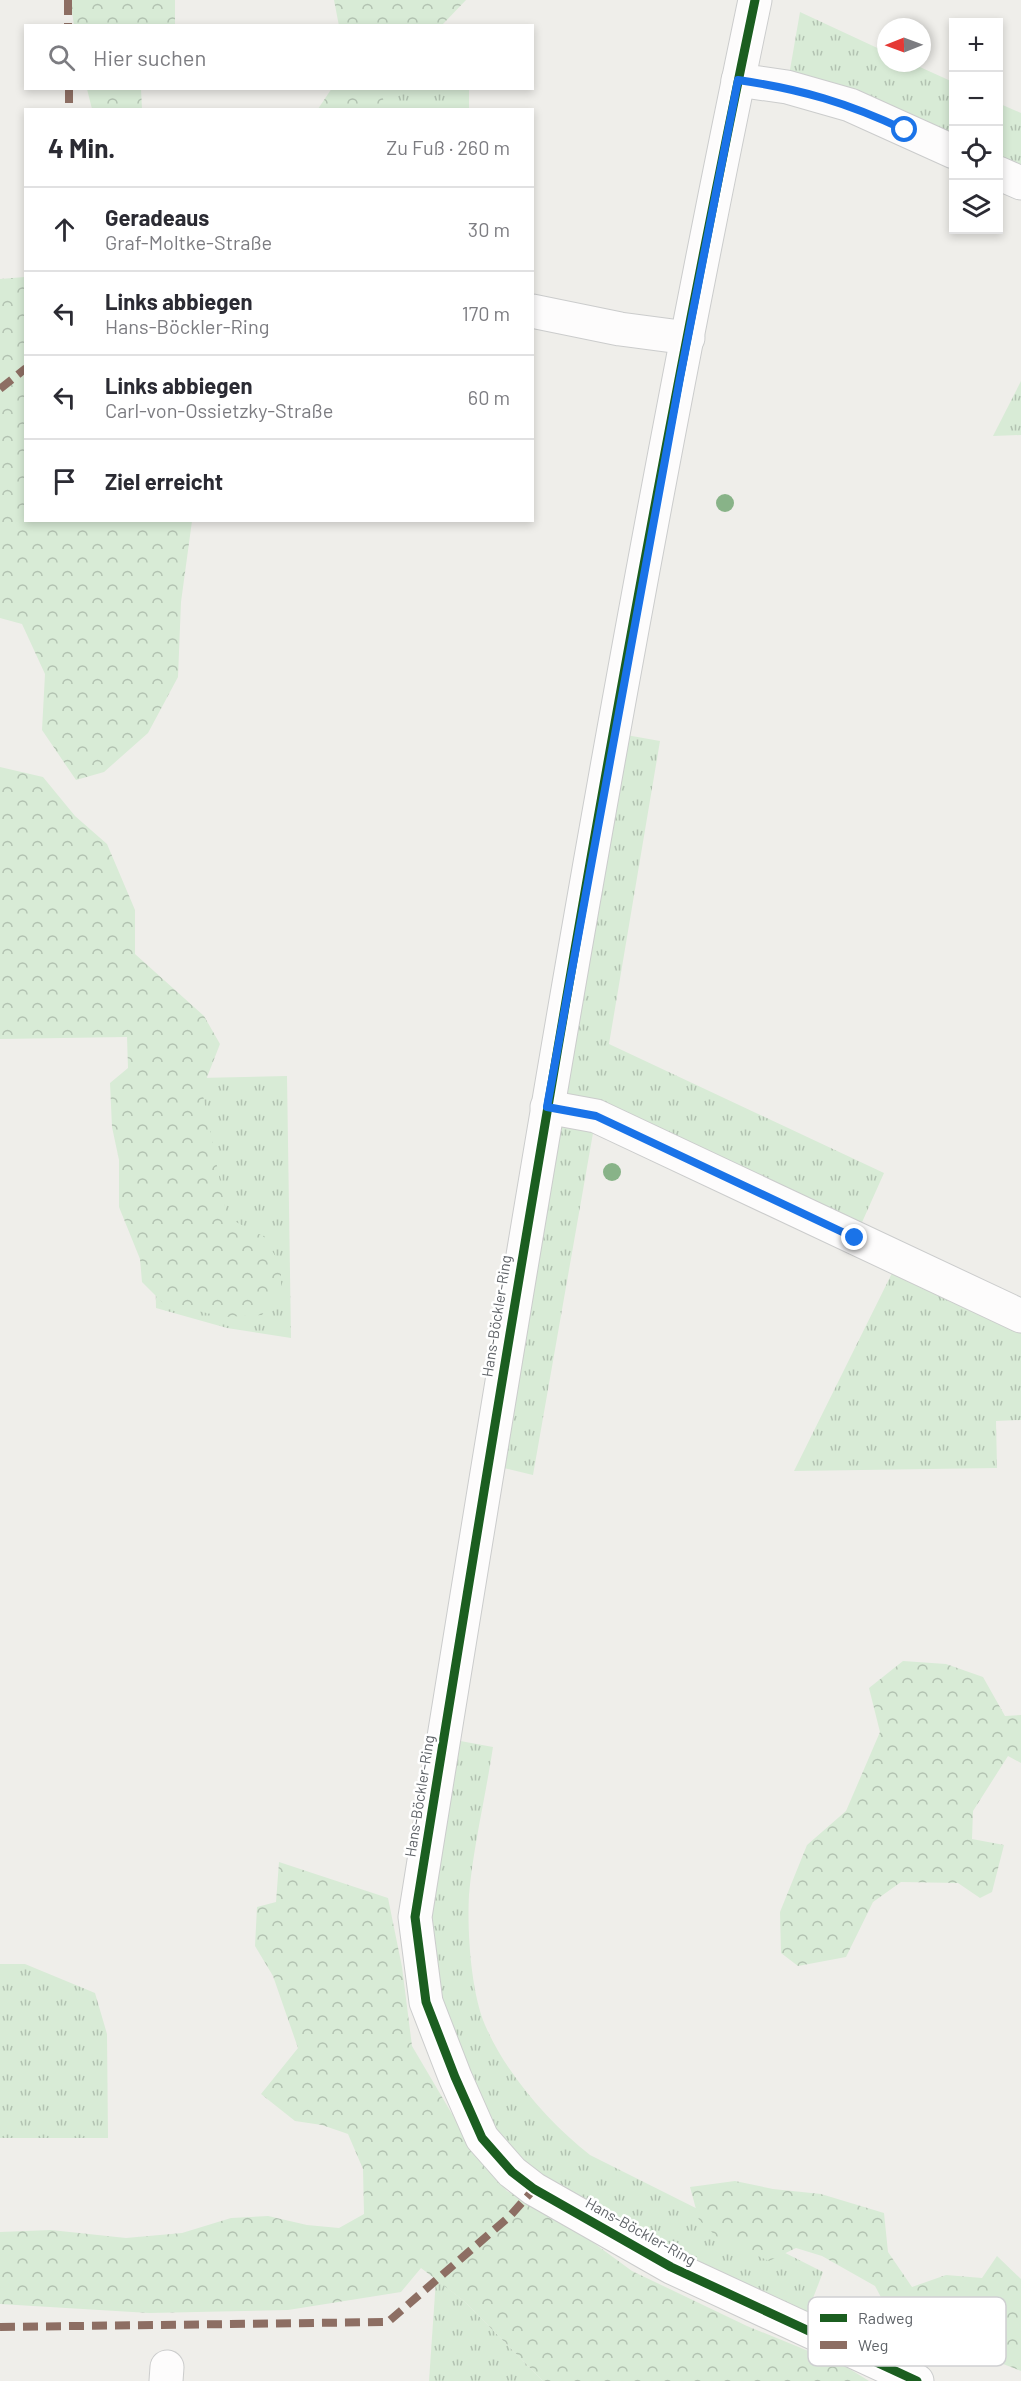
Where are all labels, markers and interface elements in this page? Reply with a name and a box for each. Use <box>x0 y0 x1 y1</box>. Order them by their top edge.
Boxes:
north arrow <box>877 18 931 72</box>
map controls <box>949 18 1003 234</box>
button: + <box>949 18 1003 72</box>
search box <box>24 24 534 90</box>
icon: search <box>45 41 78 74</box>
text: Hier suchen <box>93 44 206 70</box>
button: − <box>949 72 1003 126</box>
route start <box>891 116 917 142</box>
button: locate <box>949 126 1003 180</box>
text: 4 Min. <box>48 132 115 163</box>
text: Zu Fuß · 260 m <box>386 135 510 159</box>
button: layers <box>949 180 1003 234</box>
text: Geradeaus <box>105 204 209 230</box>
icon: ahead <box>48 213 81 246</box>
text: 30 m <box>468 217 510 241</box>
text: Graf-Moltke-Straße <box>105 230 272 254</box>
text: Links abbiegen <box>105 288 253 314</box>
icon: left <box>48 297 81 330</box>
text: 170 m <box>462 301 510 325</box>
text: Hans-Böckler-Ring <box>105 314 269 338</box>
text: Links abbiegen <box>105 372 253 398</box>
icon: left <box>48 381 81 414</box>
text: 60 m <box>468 385 510 409</box>
text: Carl-von-Ossietzky-Straße <box>105 398 333 422</box>
icon: arrive <box>48 465 81 498</box>
text: Ziel erreicht <box>105 468 223 494</box>
route end <box>841 1224 867 1250</box>
street label: Hans-Böckler-Ring <box>477 1254 515 1378</box>
street label: Hans-Böckler-Ring <box>400 1734 438 1858</box>
street label: Hans-Böckler-Ring <box>583 2193 699 2269</box>
legend <box>808 2297 1006 2366</box>
text: Radweg <box>858 2308 913 2327</box>
text: Weg <box>858 2335 888 2354</box>

